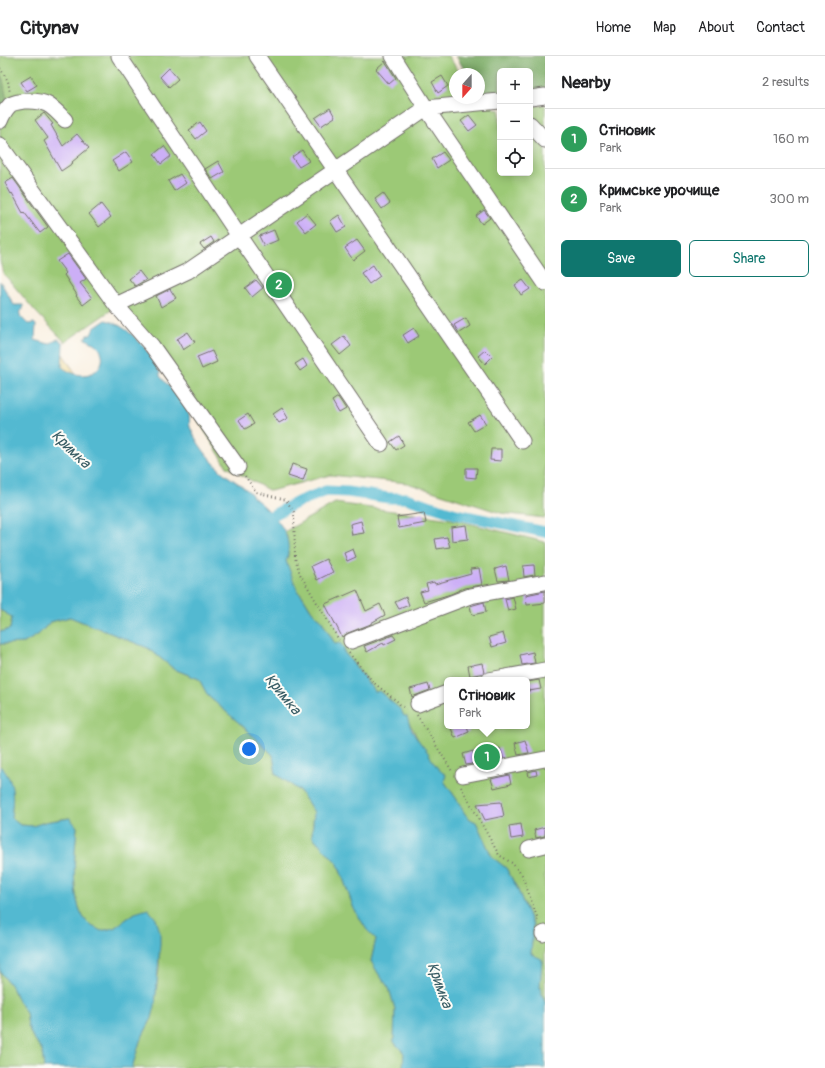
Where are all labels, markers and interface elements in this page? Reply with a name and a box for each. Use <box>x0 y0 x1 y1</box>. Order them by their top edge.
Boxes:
text: Citynav <box>20 16 79 40</box>
text: Home <box>596 19 631 36</box>
text: Map <box>653 19 676 36</box>
text: About <box>698 19 734 36</box>
text: Contact <box>756 19 805 36</box>
north arrow <box>449 68 485 104</box>
map controls <box>497 68 533 176</box>
button: + <box>497 68 533 104</box>
text: Nearby <box>561 72 610 93</box>
text: 2 results <box>762 74 809 90</box>
button: − <box>497 104 533 140</box>
text: Стіновик <box>599 121 656 140</box>
text: 1 <box>571 131 577 147</box>
text: 160 m <box>773 131 809 147</box>
button: locate <box>497 140 533 176</box>
text: Park <box>599 140 622 156</box>
text: Кримське урочище <box>599 181 719 200</box>
text: 2 <box>570 191 578 207</box>
text: 300 m <box>770 191 809 207</box>
text: Park <box>599 200 622 216</box>
button: Save <box>561 240 681 277</box>
button: Share <box>689 240 809 277</box>
pin: 2 <box>266 270 292 300</box>
water label: Кримка <box>47 426 95 473</box>
water label: Кримка <box>260 670 305 719</box>
popup <box>444 677 530 729</box>
text: Стіновик <box>459 686 515 705</box>
text: Park <box>459 705 481 721</box>
your location <box>239 739 259 759</box>
pin: 1 <box>474 742 500 772</box>
water label: Кримка <box>423 960 457 1011</box>

